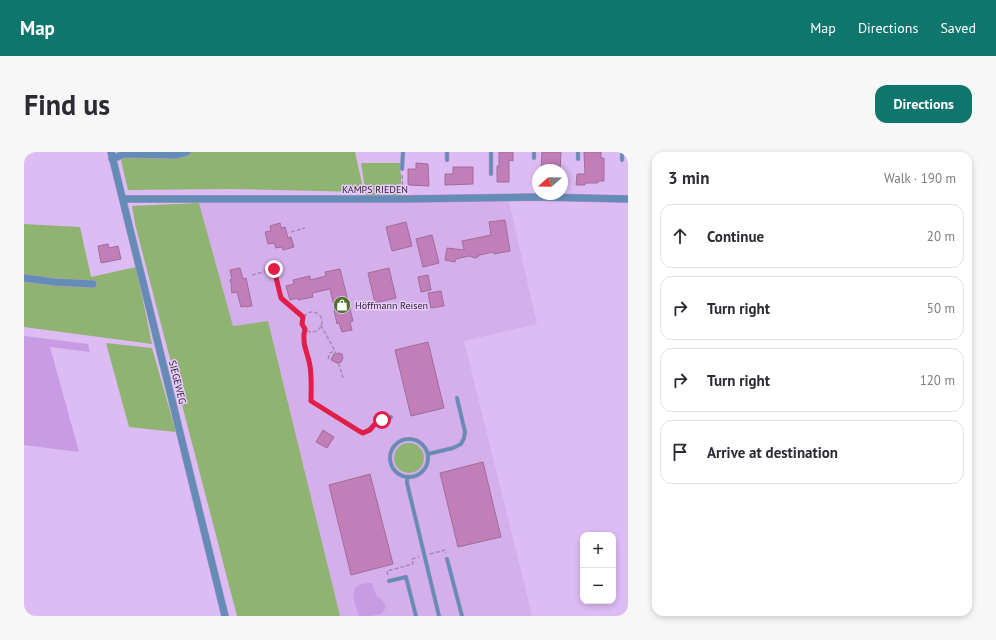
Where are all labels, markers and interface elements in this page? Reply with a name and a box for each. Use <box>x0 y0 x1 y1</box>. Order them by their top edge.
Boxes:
text: Map <box>20 16 55 40</box>
text: Map <box>810 19 836 37</box>
text: Directions <box>858 19 918 37</box>
text: Saved <box>940 19 976 37</box>
button: Directions <box>875 85 972 123</box>
text: Find us <box>24 86 110 123</box>
north arrow <box>532 164 568 200</box>
text: 3 min <box>668 167 709 189</box>
text: Walk · 190 m <box>884 170 956 187</box>
street label: KAMPS RIEDEN <box>342 183 408 196</box>
icon: ahead <box>669 225 691 247</box>
text: Continue <box>707 227 764 246</box>
text: 20 m <box>927 228 955 245</box>
route end <box>265 260 283 278</box>
shop icon: Höffmann Reisen <box>332 295 352 315</box>
icon: right <box>669 297 691 319</box>
place label: Höffmann Reisen <box>355 299 428 312</box>
text: Turn right <box>707 299 770 318</box>
text: 50 m <box>927 300 955 317</box>
street label: SIEGEWEG <box>166 359 189 405</box>
icon: right <box>669 369 691 391</box>
text: Turn right <box>707 371 770 390</box>
text: 120 m <box>920 372 955 389</box>
route start <box>373 411 391 429</box>
icon: arrive <box>669 441 691 463</box>
text: Arrive at destination <box>707 443 838 462</box>
map controls <box>580 532 616 604</box>
button: + <box>580 532 616 568</box>
button: − <box>580 568 616 604</box>

